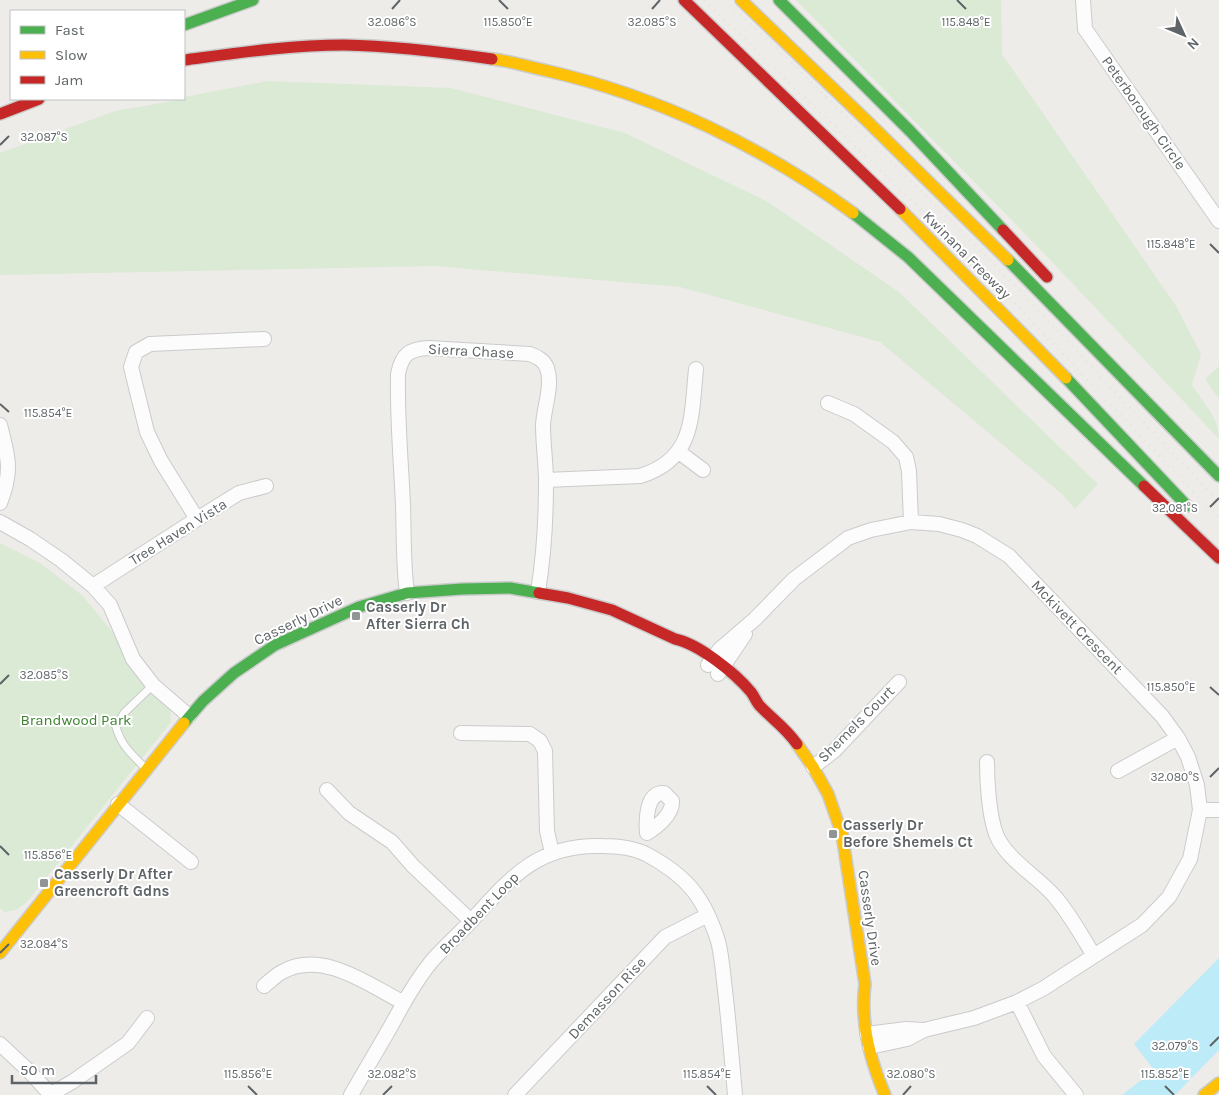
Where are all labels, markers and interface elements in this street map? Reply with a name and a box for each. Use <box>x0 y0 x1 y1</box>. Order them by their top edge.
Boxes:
legend <box>10 10 185 100</box>
north arrow <box>1159 10 1209 60</box>
text: 32.086°S <box>368 15 416 29</box>
text: 115.850°E <box>484 15 532 29</box>
text: 32.085°S <box>628 15 676 29</box>
text: 115.848°E <box>941 15 991 29</box>
text: Fast <box>55 21 85 39</box>
text: N <box>1183 34 1203 53</box>
text: Slow <box>55 46 87 64</box>
street label: Peterborough Circle <box>1098 53 1190 173</box>
text: Jam <box>55 71 83 89</box>
text: 32.087°S <box>20 130 68 144</box>
street label: Kwinana Freeway <box>919 207 1015 303</box>
text: 115.848°E <box>1146 237 1196 251</box>
street label: Sierra Chase <box>428 340 514 362</box>
text: 115.854°E <box>24 406 72 420</box>
street label: Tree Haven Vista <box>126 495 230 569</box>
text: 32.081°S <box>1152 501 1198 515</box>
street label: Mckivett Crescent <box>1028 576 1127 678</box>
street label: Casserly Drive <box>251 591 345 649</box>
place label: Casserly Dr After Sierra Ch <box>366 598 470 633</box>
marker: Casserly Dr After Sierra Ch <box>350 610 362 622</box>
text: 32.085°S <box>20 668 68 682</box>
text: 115.850°E <box>1147 680 1195 694</box>
street label: Shemels Court <box>814 682 898 766</box>
park label: Brandwood Park <box>20 711 132 729</box>
text: 32.080°S <box>1150 770 1200 784</box>
place label: Casserly Dr Before Shemels Ct <box>843 816 973 851</box>
marker: Casserly Dr Before Shemels Ct <box>827 828 839 840</box>
text: 115.856°E <box>24 848 72 862</box>
place label: Casserly Dr After Greencroft Gdns <box>54 865 172 900</box>
street label: Broadbent Loop <box>435 868 523 958</box>
street label: Casserly Drive <box>854 869 886 967</box>
marker: Casserly Dr After Greencroft Gdns <box>38 877 50 889</box>
text: 32.084°S <box>20 937 68 951</box>
street label: Demasson Rise <box>564 953 650 1043</box>
text: 32.079°S <box>1151 1039 1199 1053</box>
scale bar <box>12 1052 96 1084</box>
text: 50 m <box>20 1061 55 1079</box>
text: 115.856°E <box>224 1067 272 1081</box>
text: 32.082°S <box>368 1067 416 1081</box>
text: 115.854°E <box>683 1067 731 1081</box>
text: 32.080°S <box>886 1067 936 1081</box>
text: 115.852°E <box>1141 1067 1189 1081</box>

